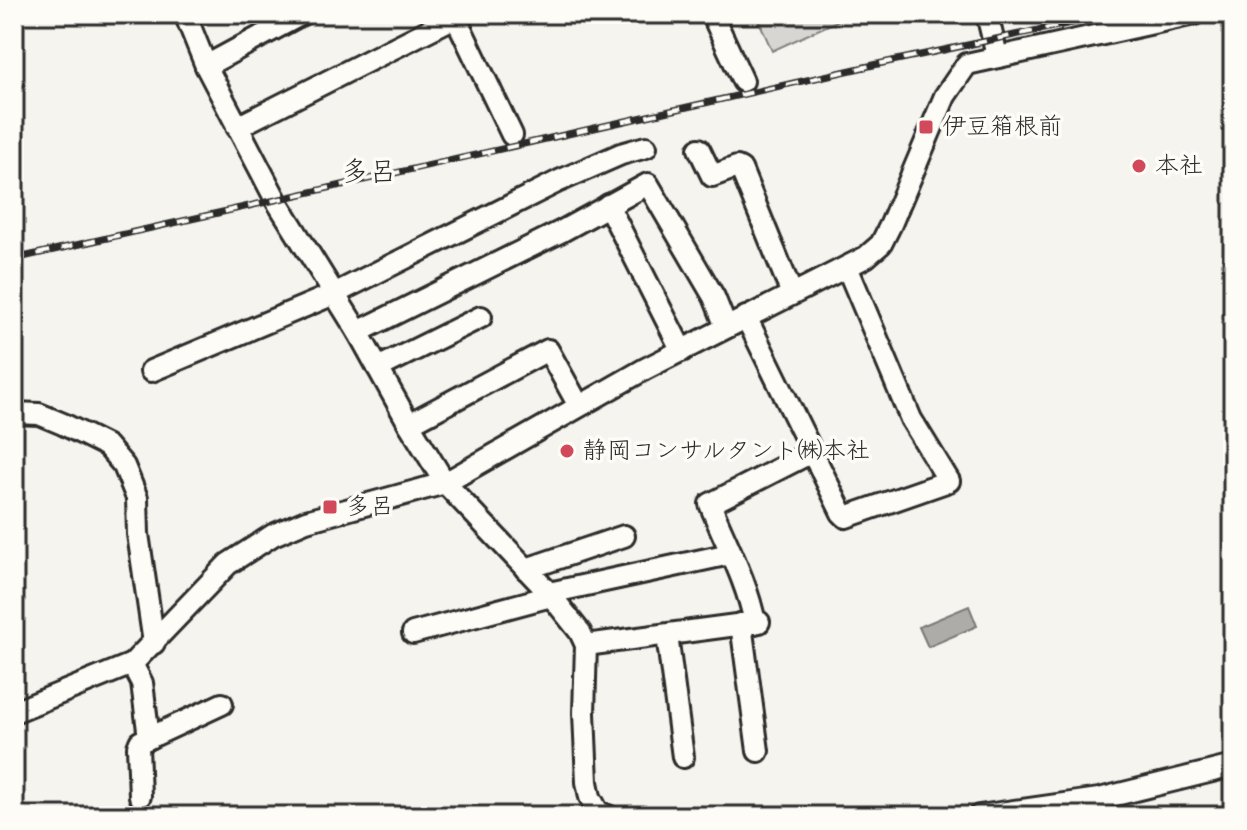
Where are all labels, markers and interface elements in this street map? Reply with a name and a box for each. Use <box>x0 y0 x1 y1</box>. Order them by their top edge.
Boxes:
place label: 伊豆箱根前 <box>942 108 1062 147</box>
marker: 伊豆箱根前 <box>917 118 935 136</box>
place label: 本社 <box>1155 147 1203 186</box>
district label: 多呂 <box>341 151 397 196</box>
marker: 本社 <box>1130 157 1148 175</box>
place label: 静岡コンサルタント㈱本社 <box>583 432 870 471</box>
marker: 静岡コンサルタント㈱本社 <box>558 442 576 460</box>
place label: 多呂 <box>346 488 394 527</box>
marker: 多呂 <box>321 498 339 516</box>

